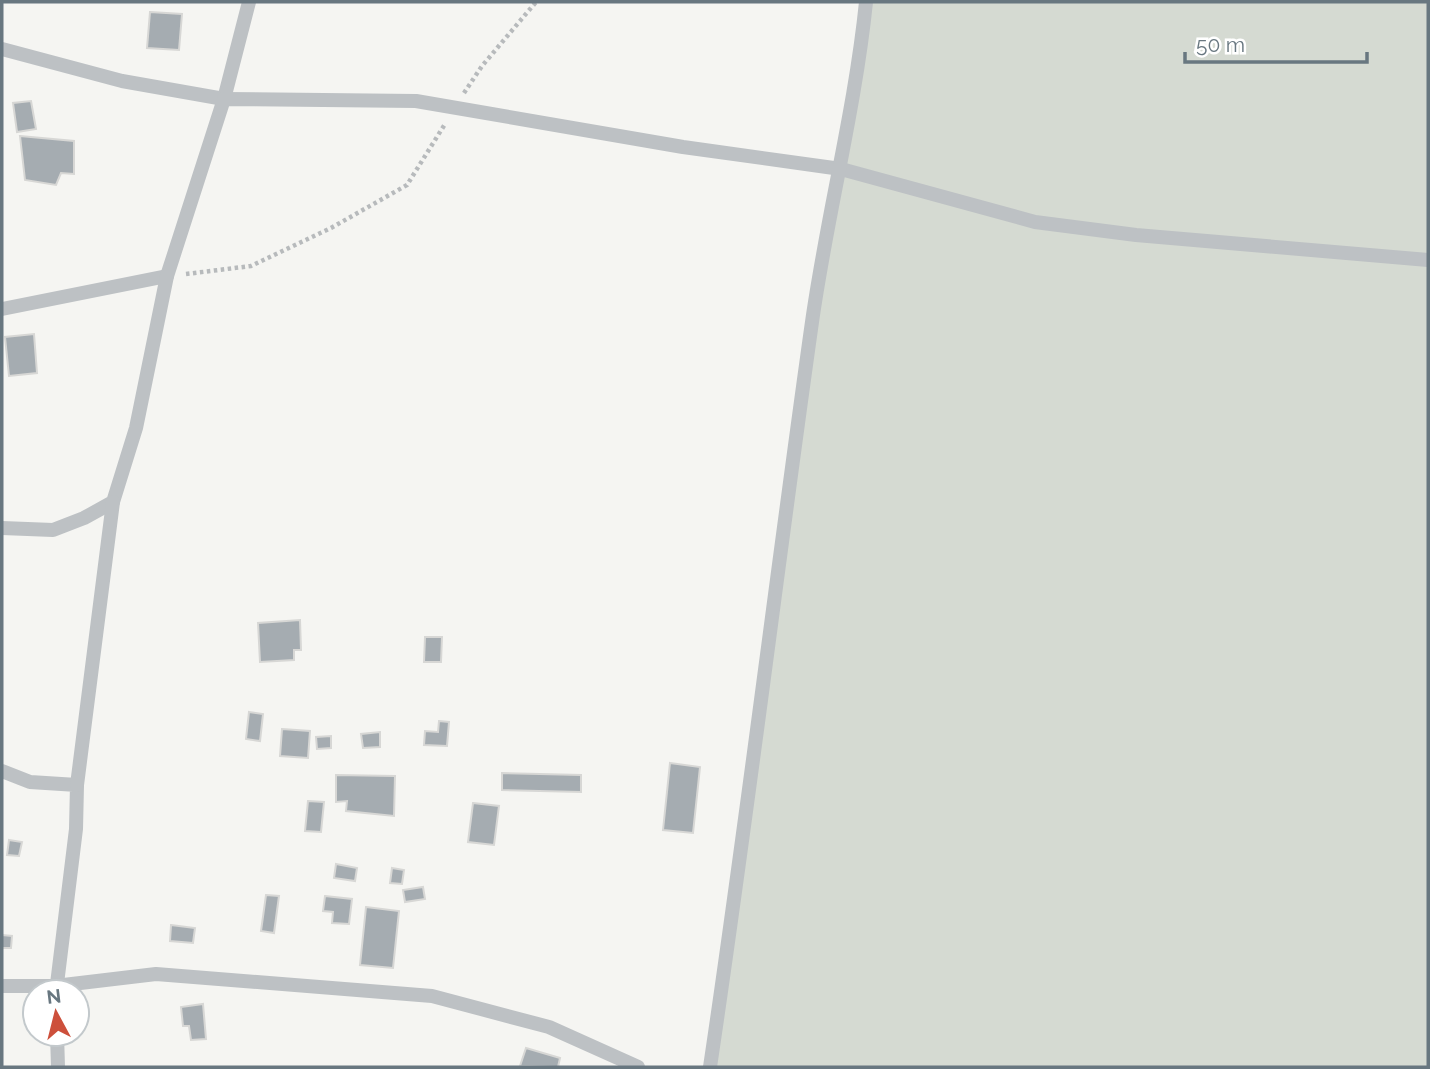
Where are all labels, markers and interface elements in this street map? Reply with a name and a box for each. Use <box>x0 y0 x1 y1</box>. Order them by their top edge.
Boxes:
scale bar <box>1185 21 1367 65</box>
text: 50 m <box>1196 32 1245 57</box>
north arrow <box>21 978 91 1048</box>
text: N <box>45 984 62 1008</box>

